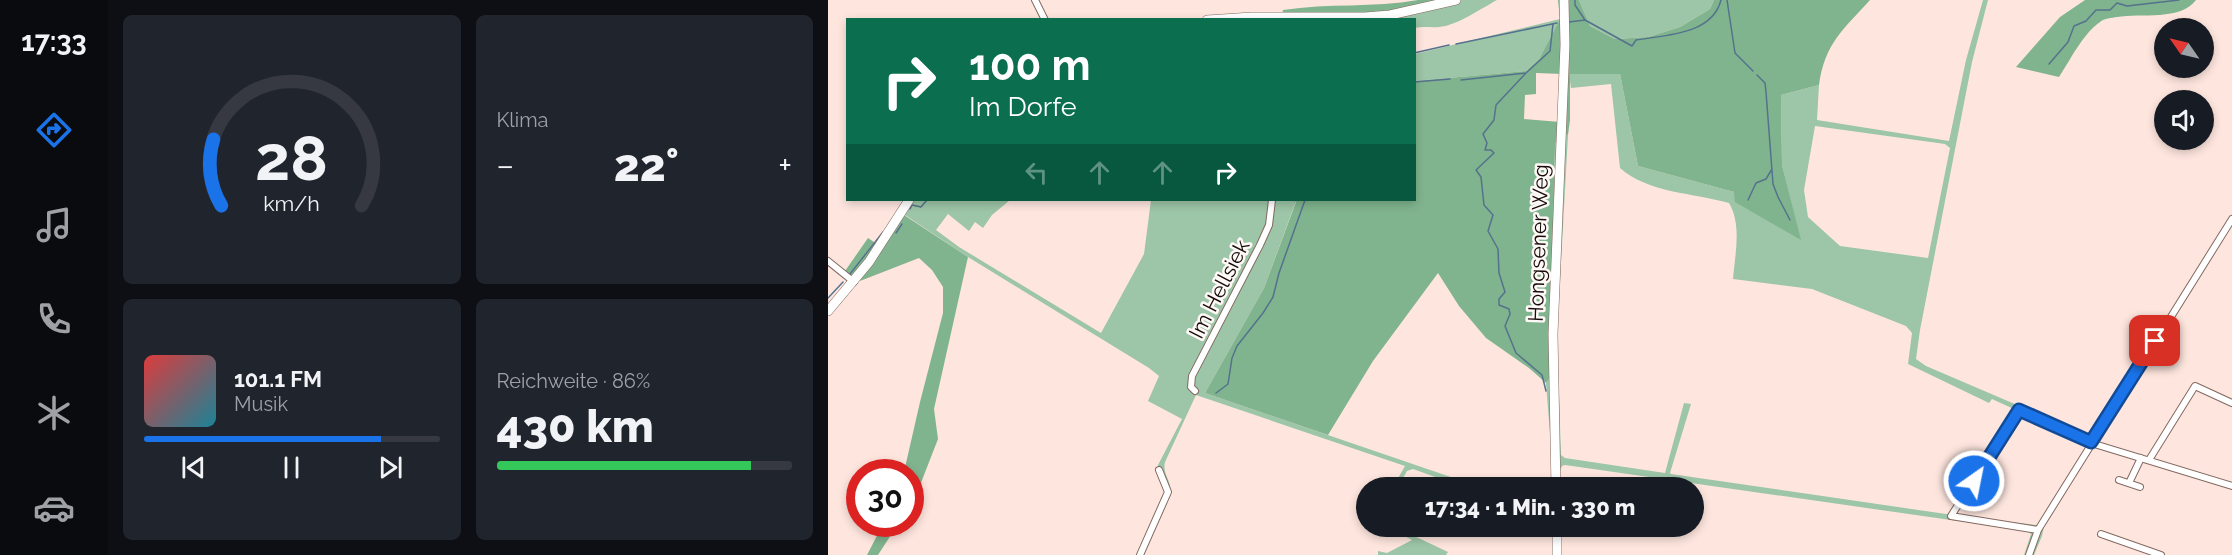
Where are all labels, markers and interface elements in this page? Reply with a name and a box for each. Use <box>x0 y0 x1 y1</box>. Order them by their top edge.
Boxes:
north arrow <box>2154 18 2214 78</box>
map controls <box>2154 18 2214 150</box>
text: 17:33 <box>21 26 87 57</box>
text: 100 m <box>969 41 1091 90</box>
icon: right <box>870 42 948 120</box>
button: sound <box>2154 90 2214 150</box>
text: Im Dorfe <box>969 91 1077 122</box>
text: Klima <box>497 108 548 132</box>
icon: directions <box>33 109 75 151</box>
text: 28 <box>255 121 328 195</box>
text: 22° <box>614 139 679 192</box>
text: − <box>497 146 514 185</box>
text: + <box>778 146 792 185</box>
icon: left <box>1020 156 1053 189</box>
icon: ahead <box>1083 156 1116 189</box>
icon: ahead <box>1146 156 1179 189</box>
icon: right <box>1209 156 1242 189</box>
street label: Hongsener Weg <box>1523 164 1553 322</box>
text: km/h <box>263 192 320 217</box>
icon: music <box>33 204 75 246</box>
street label: Im Hellsiek <box>1184 236 1254 342</box>
icon: phone <box>33 298 75 340</box>
pin <box>2129 315 2180 366</box>
icon: arrive <box>2138 324 2171 357</box>
text: 101.1 FM <box>234 366 322 392</box>
text: Reichweite · 86% <box>497 369 650 393</box>
icon: climate <box>33 392 75 434</box>
text: Musik <box>234 392 288 416</box>
text: 430 km <box>497 400 654 453</box>
position arrow <box>1942 449 2006 513</box>
icon: previous <box>177 451 210 484</box>
icon: pause <box>275 451 308 484</box>
icon: next <box>374 451 407 484</box>
speed limit sign: 30 <box>846 459 924 537</box>
icon: car <box>33 487 75 529</box>
text: 17:34 · 1 Min. · 330 m <box>1425 494 1635 520</box>

